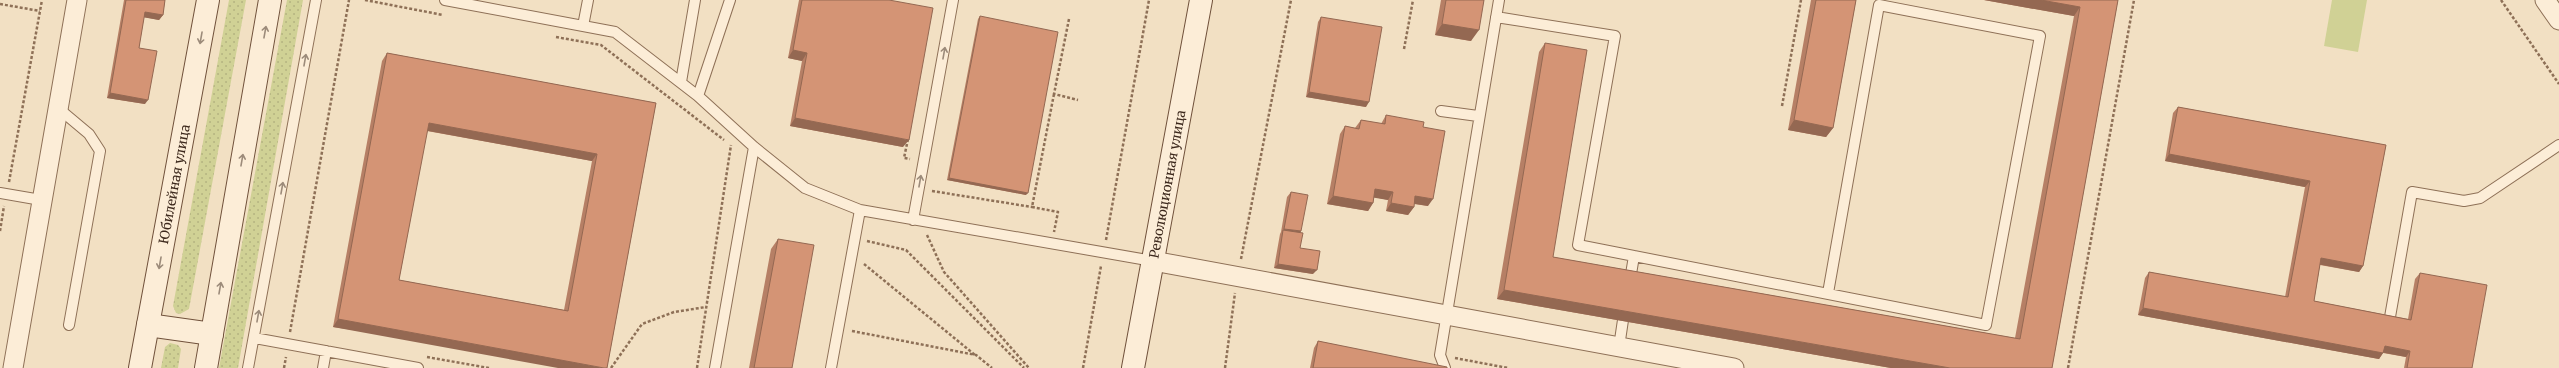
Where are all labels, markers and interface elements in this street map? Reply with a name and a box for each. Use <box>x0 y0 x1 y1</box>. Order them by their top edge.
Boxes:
one-way arrow <box>261 26 269 39</box>
one-way arrow <box>196 31 204 44</box>
one-way arrow <box>940 47 948 60</box>
one-way arrow <box>302 54 310 67</box>
street label: Революционная улица <box>1145 109 1190 260</box>
street label: Юбилейная улица <box>155 123 194 245</box>
one-way arrow <box>239 154 247 167</box>
one-way arrow <box>917 175 925 188</box>
one-way arrow <box>278 182 286 195</box>
one-way arrow <box>155 256 163 269</box>
one-way arrow <box>216 282 224 295</box>
one-way arrow <box>254 310 262 323</box>

